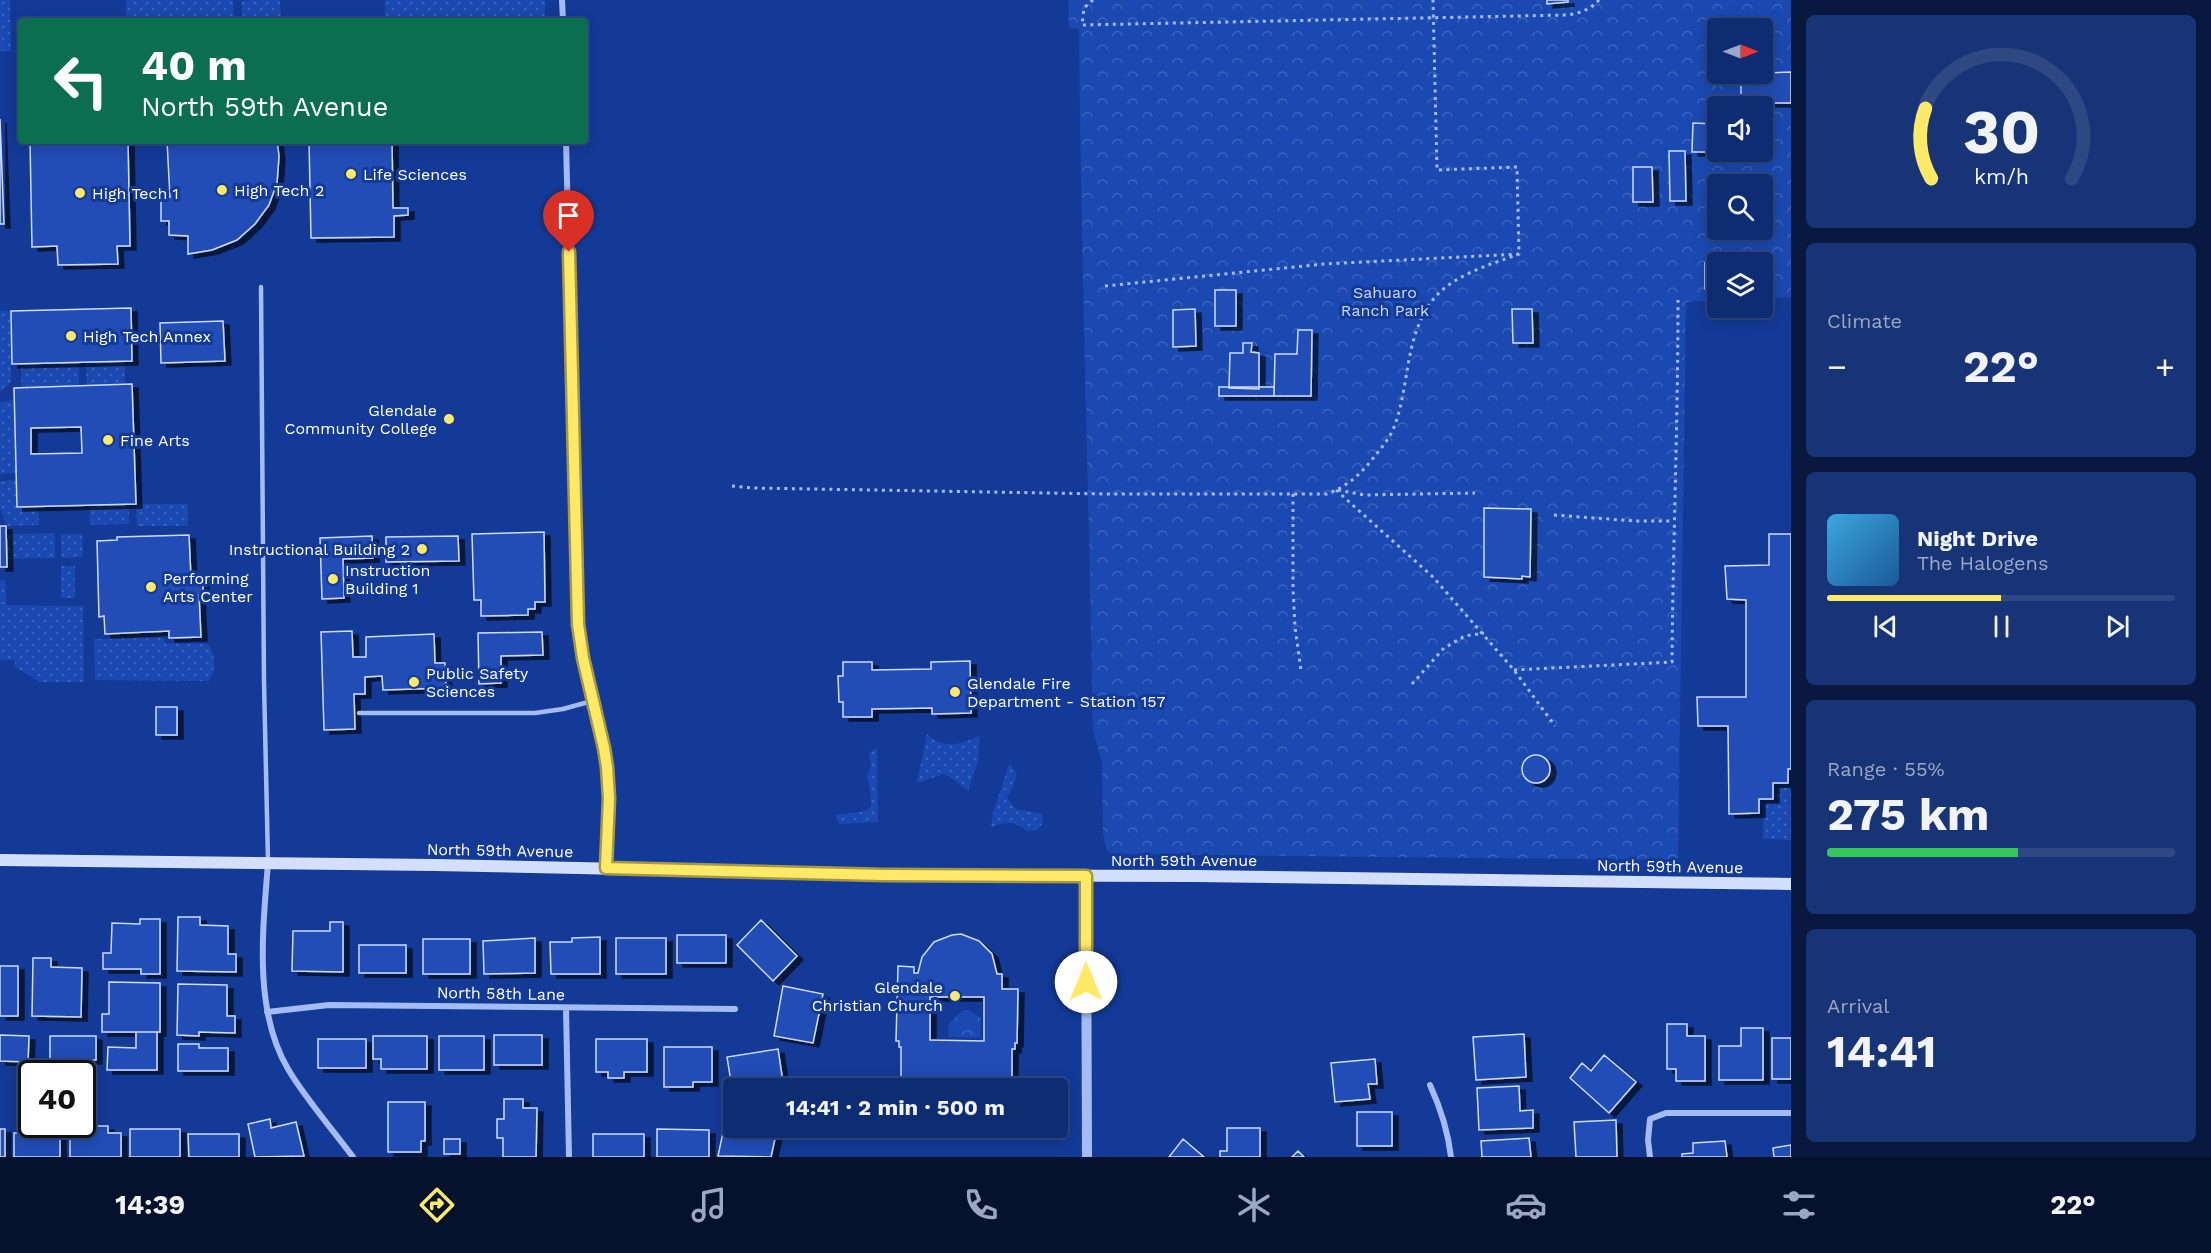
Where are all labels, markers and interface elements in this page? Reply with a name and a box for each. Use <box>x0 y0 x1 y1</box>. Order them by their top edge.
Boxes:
north arrow <box>1707 18 1773 84</box>
map controls <box>1707 18 1773 318</box>
text: 40 m <box>141 41 247 90</box>
icon: left <box>42 42 120 120</box>
text: North 59th Avenue <box>141 91 388 123</box>
text: 30 <box>1962 95 2040 168</box>
button: sound <box>1707 96 1773 162</box>
text: km/h <box>1973 164 2029 189</box>
place label: Life Sciences <box>363 165 467 184</box>
marker: Life Sciences <box>344 167 358 181</box>
button: search <box>1707 174 1773 240</box>
place label: High Tech 2 <box>234 181 324 200</box>
marker: High Tech 2 <box>215 183 229 197</box>
place label: High Tech 1 <box>92 184 179 203</box>
marker: High Tech 1 <box>73 186 87 200</box>
pin <box>543 190 594 252</box>
icon: arrive <box>552 199 585 232</box>
button: layers <box>1707 252 1773 318</box>
park label: Sahuaro Ranch Park <box>1341 283 1429 320</box>
text: Climate <box>1827 309 1902 333</box>
place label: High Tech Annex <box>83 327 211 346</box>
marker: High Tech Annex <box>64 329 78 343</box>
text: 22° <box>1963 340 2039 393</box>
text: − <box>1827 347 1847 386</box>
text: + <box>2155 347 2175 386</box>
place label: Glendale Community College <box>285 401 437 438</box>
marker: Glendale Community College <box>442 412 456 426</box>
place label: Fine Arts <box>120 431 190 450</box>
marker: Fine Arts <box>101 433 115 447</box>
text: Night Drive <box>1917 526 2038 551</box>
place label: Instructional Building 2 <box>229 540 410 559</box>
marker: Instructional Building 2 <box>415 542 429 556</box>
text: The Halogens <box>1917 551 2049 575</box>
place label: Instruction Building 1 <box>345 561 431 598</box>
place label: Performing Arts Center <box>163 569 253 606</box>
marker: Instruction Building 1 <box>326 572 340 586</box>
marker: Performing Arts Center <box>144 580 158 594</box>
icon: previous <box>1869 610 1902 643</box>
icon: pause <box>1985 610 2018 643</box>
icon: next <box>2101 610 2134 643</box>
place label: Public Safety Sciences <box>426 664 529 701</box>
place label: Glendale Fire Department - Station 157 <box>967 674 1166 711</box>
marker: Public Safety Sciences <box>407 675 421 689</box>
marker: Glendale Fire Department - Station 157 <box>948 685 962 699</box>
text: Range · 55% <box>1827 757 1945 781</box>
text: 275 km <box>1827 788 1989 841</box>
street label: North 59th Avenue <box>427 840 573 861</box>
street label: North 59th Avenue <box>1111 851 1257 870</box>
street label: North 59th Avenue <box>1597 856 1743 877</box>
position arrow <box>1054 950 1118 1014</box>
place label: Glendale Christian Church <box>812 978 943 1015</box>
street label: North 58th Lane <box>437 983 565 1004</box>
marker: Glendale Christian Church <box>948 989 962 1003</box>
text: Arrival <box>1827 994 1889 1018</box>
text: 14:41 <box>1827 1025 1936 1078</box>
speed limit sign: 40 <box>18 1060 96 1138</box>
text: 14:41 · 2 min · 500 m <box>786 1095 1005 1120</box>
icon: directions <box>416 1184 458 1226</box>
icon: music <box>688 1184 730 1226</box>
icon: phone <box>960 1184 1002 1226</box>
icon: climate <box>1233 1184 1275 1226</box>
icon: car <box>1505 1184 1547 1226</box>
icon: filters <box>1778 1184 1820 1226</box>
text: 14:39 <box>115 1189 185 1221</box>
text: 22° <box>2050 1189 2096 1221</box>

